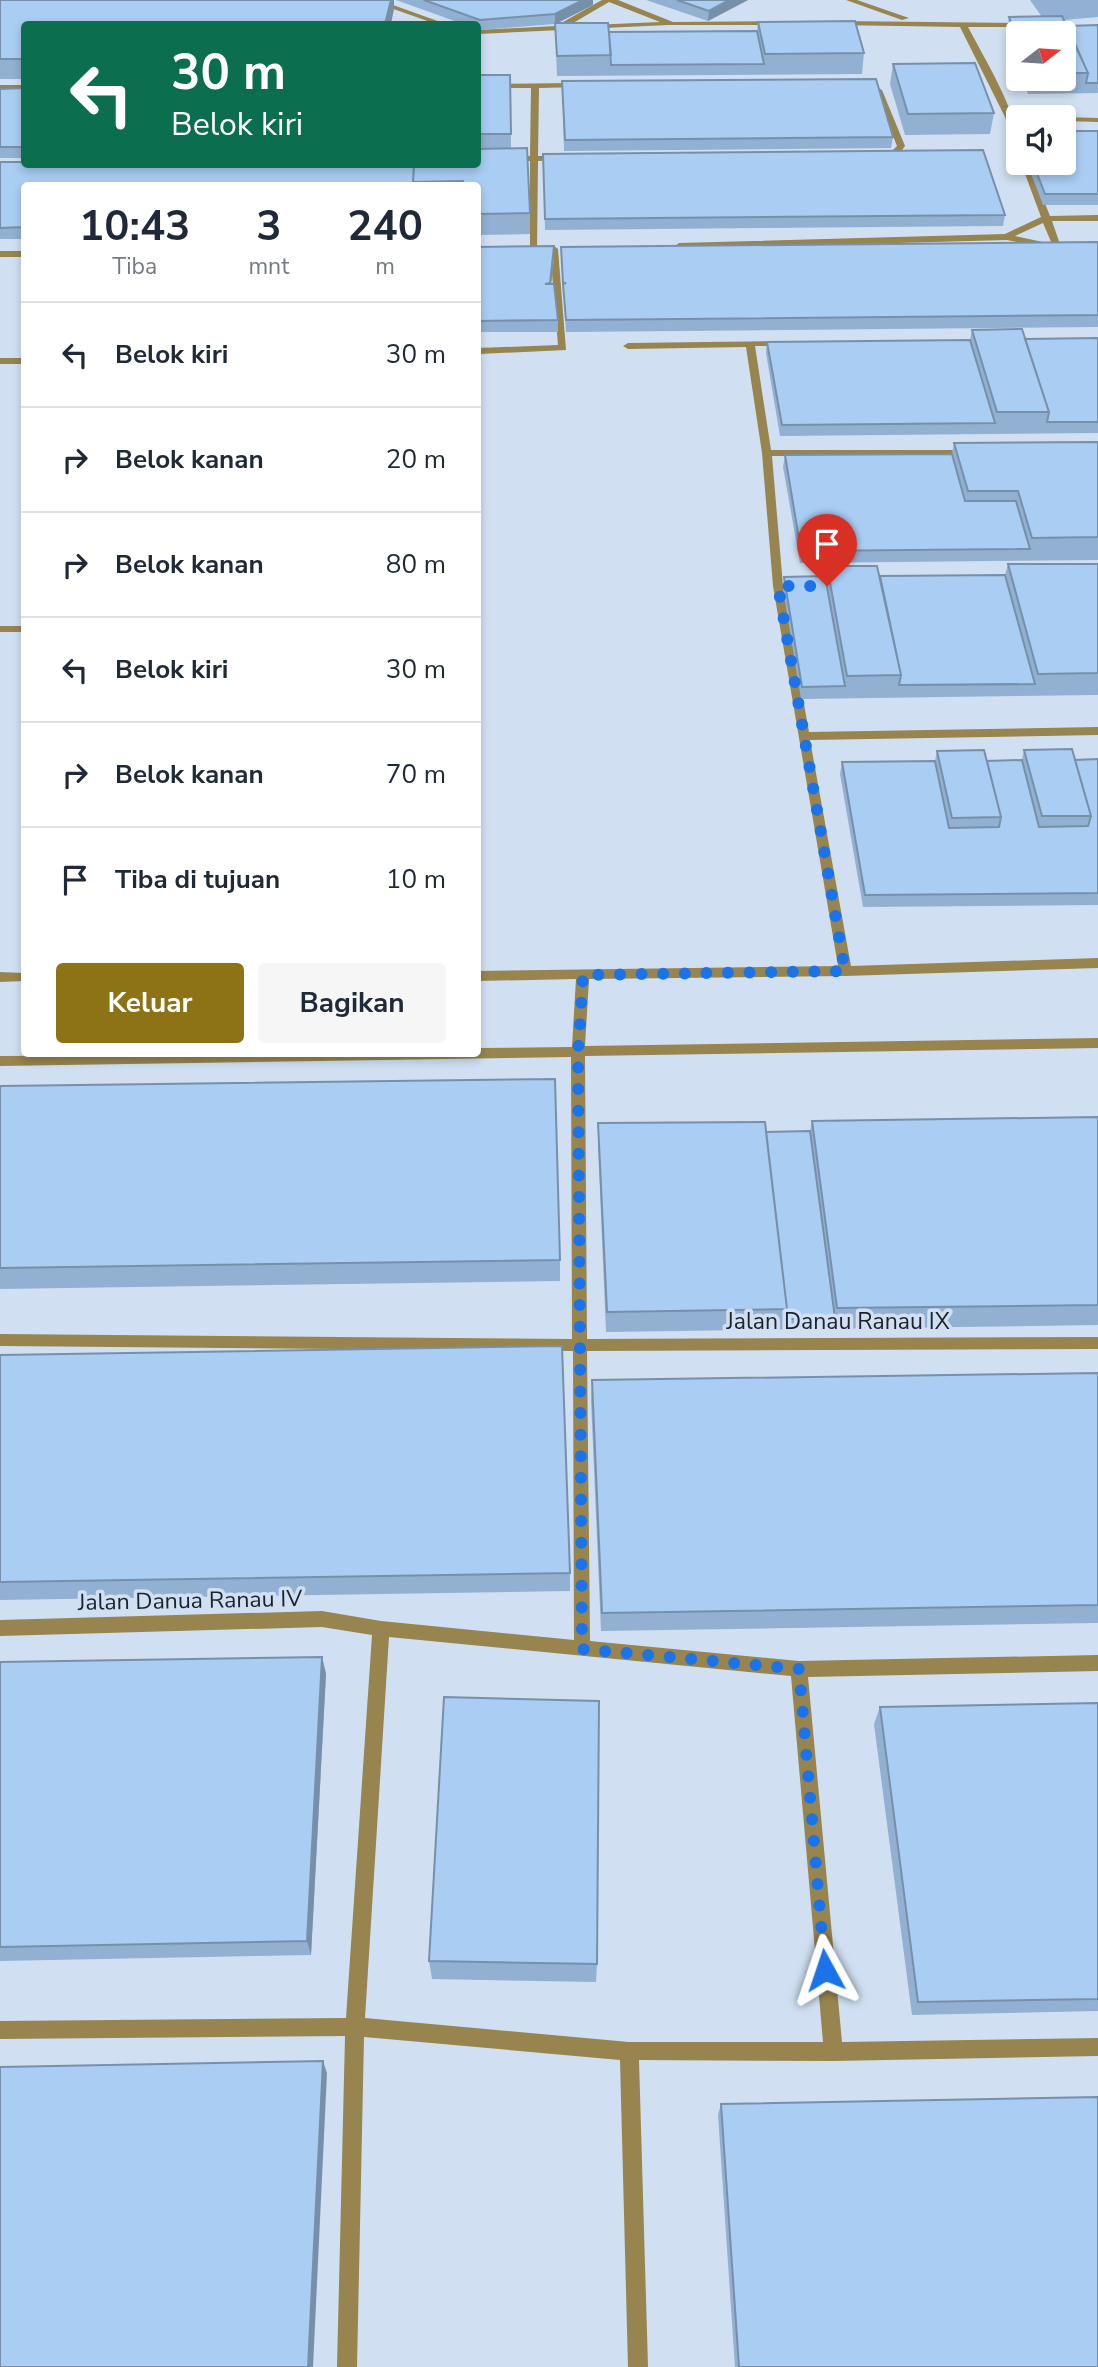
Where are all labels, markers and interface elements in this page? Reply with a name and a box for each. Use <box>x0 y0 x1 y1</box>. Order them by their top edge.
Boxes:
north arrow <box>1006 21 1076 91</box>
map controls <box>1006 21 1076 175</box>
text: 30 m <box>171 39 286 106</box>
icon: left <box>56 49 147 140</box>
text: Belok kiri <box>171 103 303 146</box>
button: sound <box>1006 105 1076 175</box>
text: 10:43 <box>79 198 190 255</box>
text: 3 <box>256 198 281 255</box>
text: 240 <box>347 198 423 255</box>
text: Tiba <box>112 251 157 282</box>
text: mnt <box>248 251 289 282</box>
text: m <box>375 251 395 282</box>
icon: left <box>56 336 94 374</box>
text: Belok kiri <box>115 337 228 372</box>
text: 30 m <box>386 337 446 372</box>
icon: right <box>56 441 94 479</box>
text: Belok kanan <box>115 442 264 477</box>
text: 20 m <box>386 442 446 477</box>
pin <box>797 514 857 586</box>
icon: arrive <box>808 525 846 563</box>
icon: right <box>56 546 94 584</box>
text: Belok kanan <box>115 547 264 582</box>
text: 80 m <box>386 547 446 582</box>
icon: left <box>56 651 94 689</box>
text: Belok kiri <box>115 652 228 687</box>
text: 30 m <box>386 652 446 687</box>
icon: right <box>56 756 94 794</box>
text: Belok kanan <box>115 757 264 792</box>
text: 70 m <box>386 757 446 792</box>
icon: arrive <box>56 861 94 899</box>
text: Tiba di tujuan <box>115 862 280 897</box>
text: 10 m <box>386 862 446 897</box>
button: Keluar <box>56 963 244 1043</box>
button: Bagikan <box>258 963 446 1043</box>
street label: Jalan Danau Ranau IX <box>725 1306 950 1337</box>
street label: Jalan Danua Ranau IV <box>77 1583 303 1618</box>
position arrow <box>788 1933 862 2007</box>

